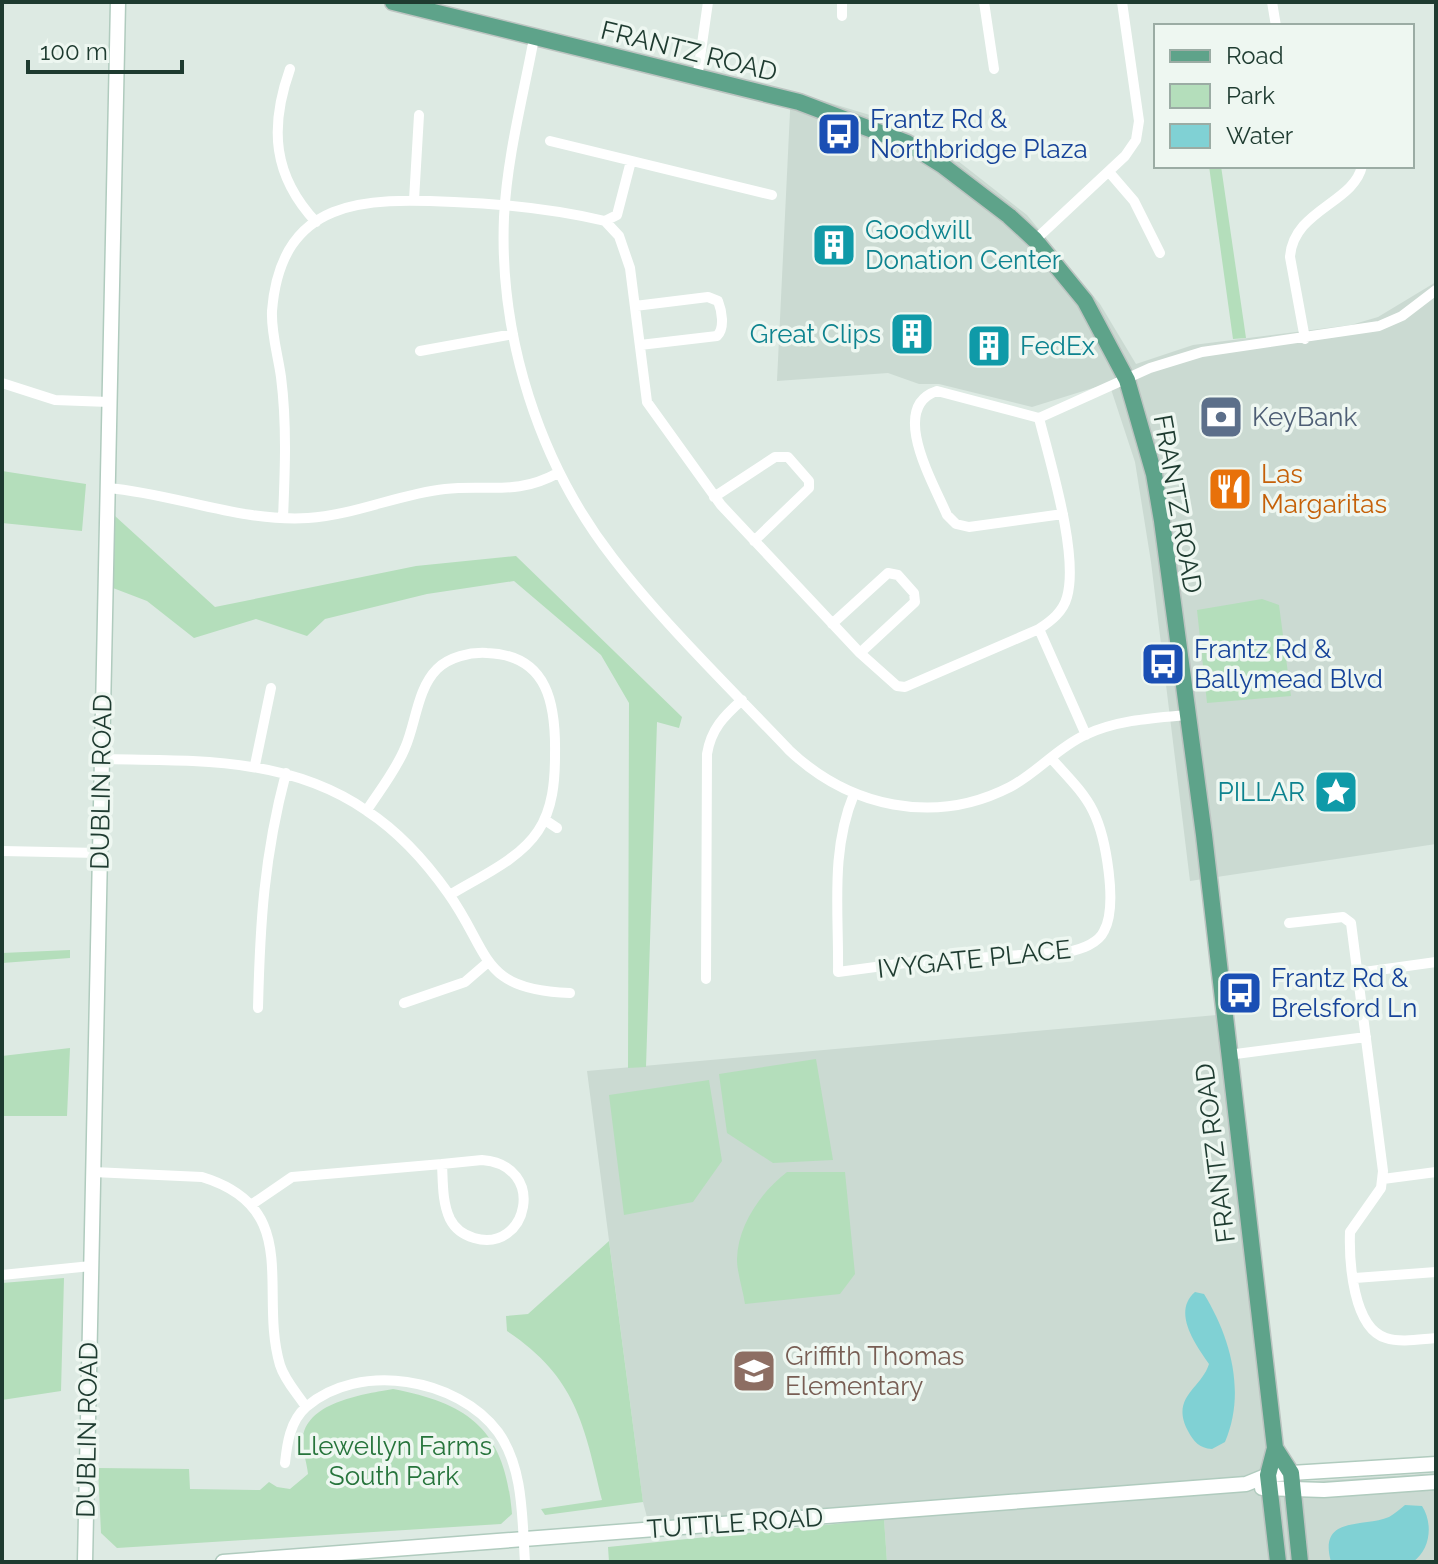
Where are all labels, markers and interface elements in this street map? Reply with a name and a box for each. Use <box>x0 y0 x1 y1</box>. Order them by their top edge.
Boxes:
street label: FRANTZ ROAD <box>598 15 780 87</box>
scale bar <box>28 24 182 74</box>
legend <box>1154 24 1414 168</box>
text: 100 m <box>40 37 108 66</box>
text: Road <box>1226 41 1284 70</box>
text: Park <box>1226 81 1275 110</box>
place label: Frantz Rd & Northbridge Plaza <box>870 104 1088 164</box>
bus stop icon: Frantz Rd & Northbridge Plaza <box>815 110 863 158</box>
text: Water <box>1226 121 1294 150</box>
place label: Goodwill Donation Center <box>865 215 1061 275</box>
building icon: Goodwill Donation Center <box>810 221 858 269</box>
building icon: Great Clips <box>888 310 936 358</box>
place label: Great Clips <box>750 319 881 349</box>
building icon: FedEx <box>965 322 1013 370</box>
place label: FedEx <box>1020 331 1095 361</box>
bank icon: KeyBank <box>1197 393 1245 441</box>
place label: KeyBank <box>1252 402 1358 432</box>
street label: FRANTZ ROAD <box>1148 412 1208 596</box>
place label: Las Margaritas <box>1261 459 1387 519</box>
restaurant icon: Las Margaritas <box>1206 465 1254 513</box>
place label: Frantz Rd & Ballymead Blvd <box>1194 634 1383 694</box>
bus stop icon: Frantz Rd & Ballymead Blvd <box>1139 640 1187 688</box>
street label: DUBLIN ROAD <box>84 694 118 870</box>
place icon: PILLAR <box>1312 768 1360 816</box>
place label: PILLAR <box>1218 777 1305 807</box>
street label: IVYGATE PLACE <box>876 934 1072 984</box>
place label: Frantz Rd & Brelsford Ln <box>1271 963 1417 1023</box>
bus stop icon: Frantz Rd & Brelsford Ln <box>1216 969 1264 1017</box>
street label: FRANTZ ROAD <box>1189 1061 1241 1245</box>
place label: Griffith Thomas Elementary <box>785 1341 964 1401</box>
street label: DUBLIN ROAD <box>70 1342 104 1518</box>
school or university icon: Griffith Thomas Elementary <box>730 1347 778 1395</box>
park label: Llewellyn Farms South Park <box>296 1431 492 1491</box>
street label: TUTTLE ROAD <box>646 1502 824 1544</box>

